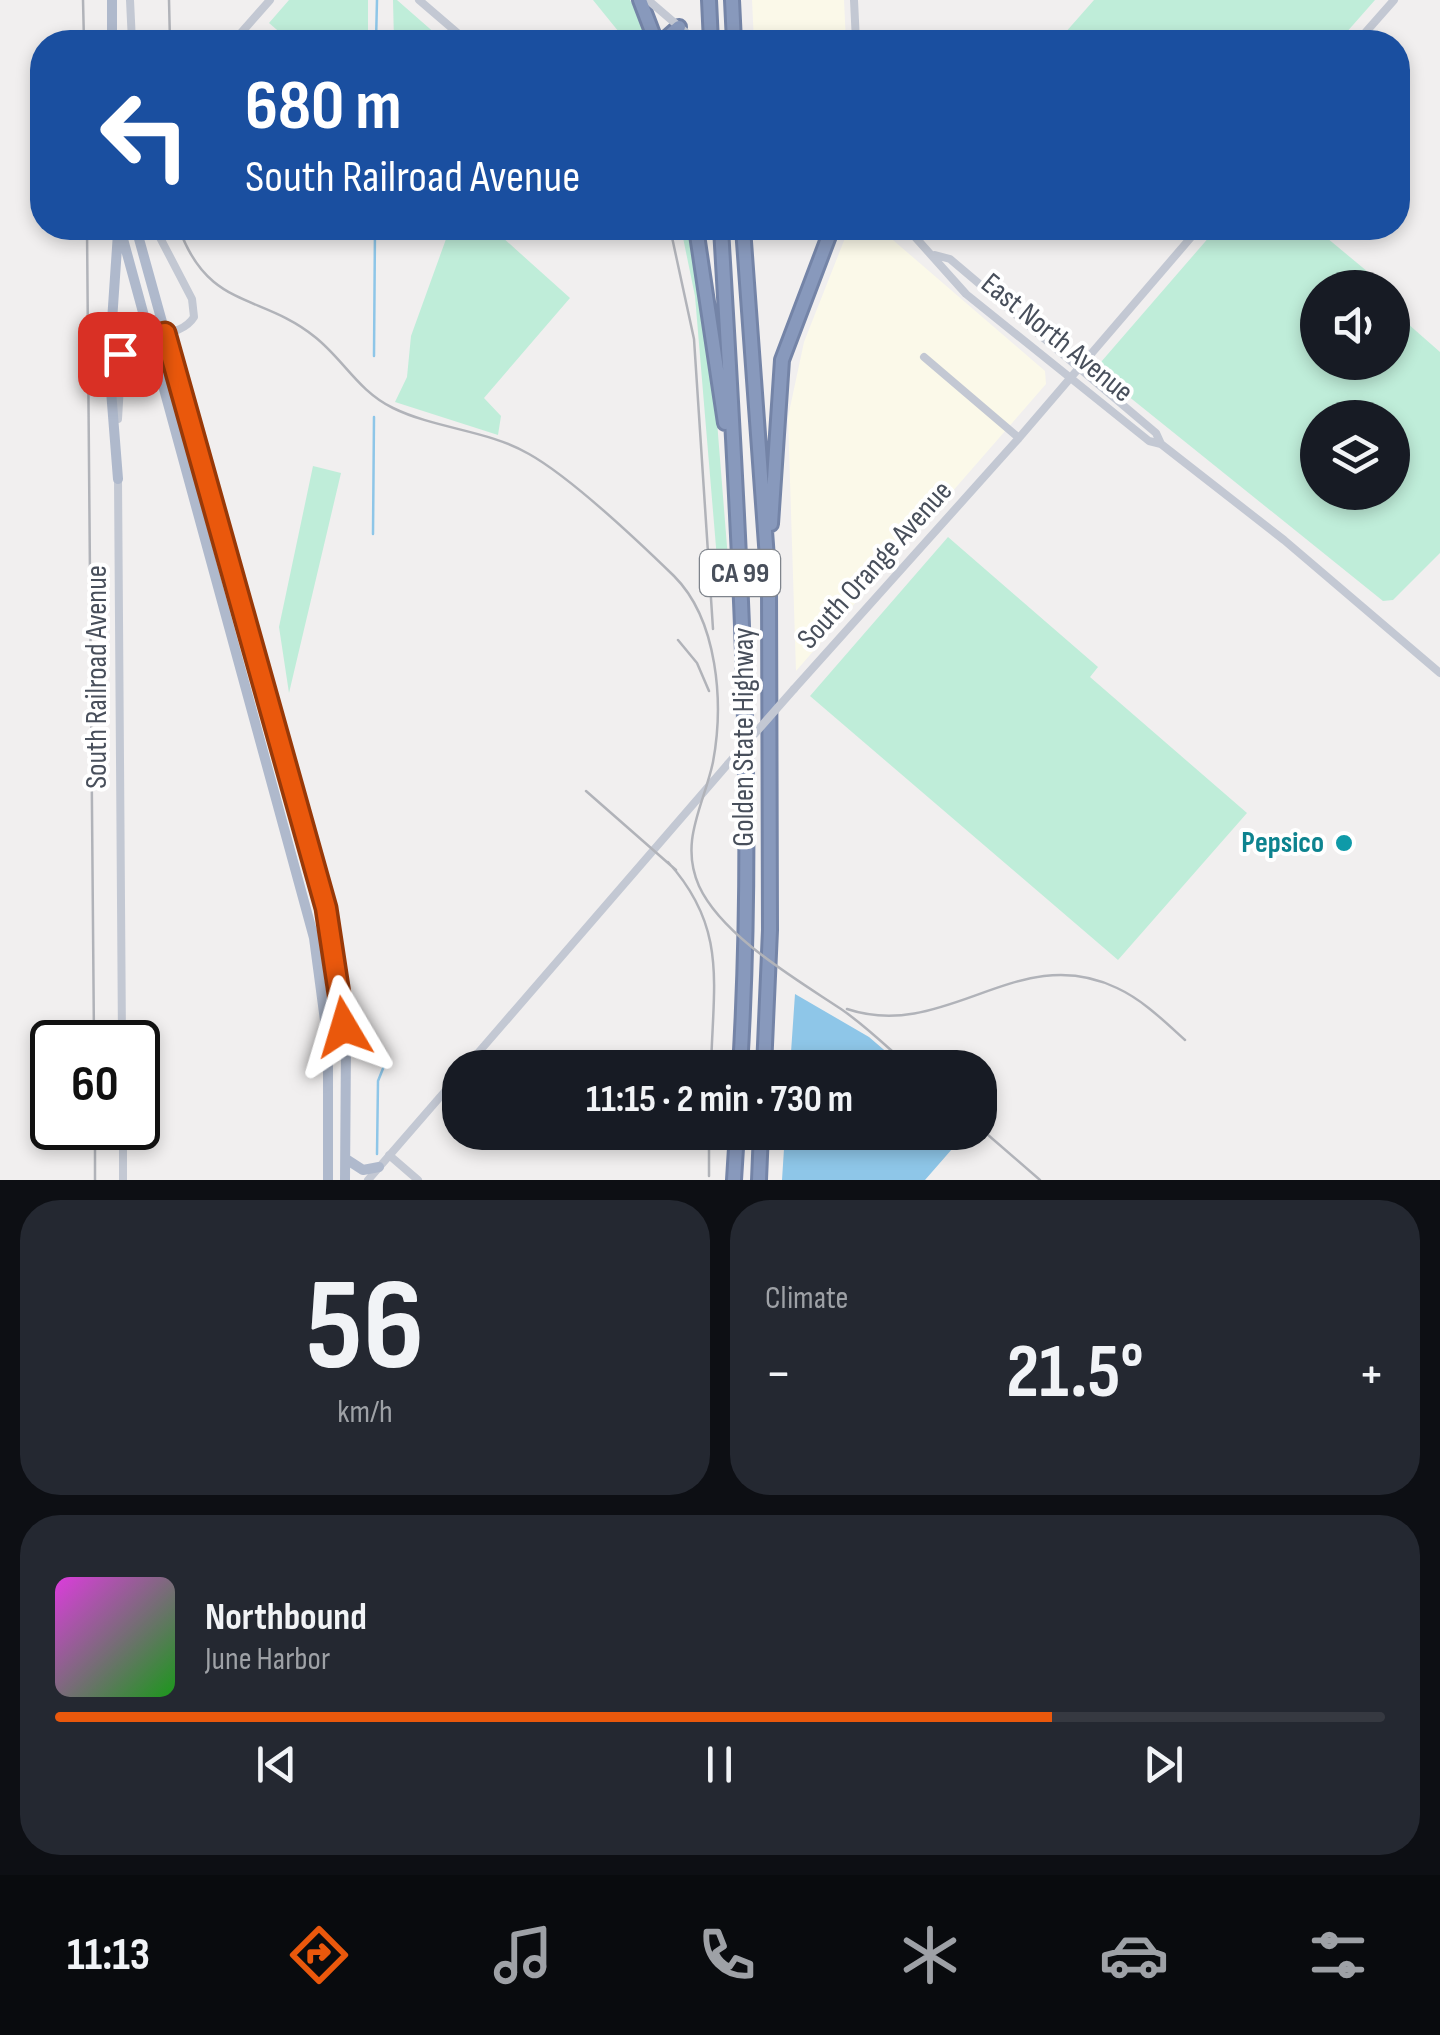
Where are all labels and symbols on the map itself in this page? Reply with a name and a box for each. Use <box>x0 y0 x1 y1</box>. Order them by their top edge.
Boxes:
street label: East North Avenue <box>974 266 1140 410</box>
pin <box>78 312 163 397</box>
street label: South Orange Avenue <box>790 473 960 657</box>
road number: CA 99 <box>700 550 780 596</box>
street label: South Railroad Avenue <box>79 565 115 789</box>
street label: Golden State Highway <box>726 627 762 847</box>
place label: Pepsico <box>1241 825 1324 861</box>
marker: Pepsico <box>1333 832 1355 854</box>
position arrow <box>292 975 396 1079</box>
speed limit sign: 60 <box>30 1020 160 1150</box>

